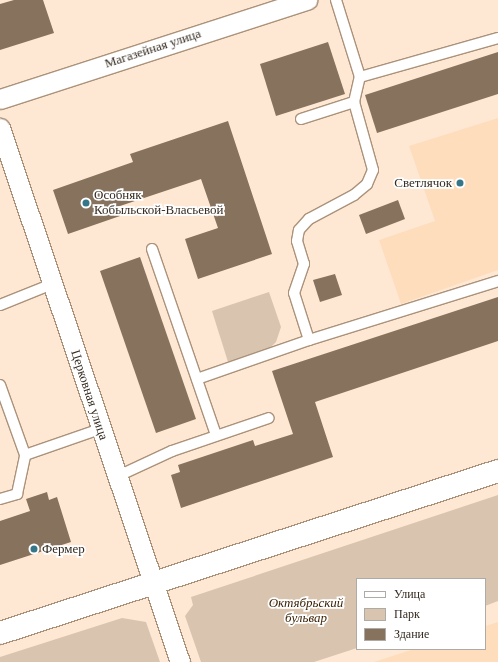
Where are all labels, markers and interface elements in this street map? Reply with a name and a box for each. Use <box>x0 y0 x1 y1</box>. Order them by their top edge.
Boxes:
street label: Магазейная улица <box>103 26 203 72</box>
place label: Светлячок <box>394 175 452 191</box>
marker: Светлячок <box>455 178 465 188</box>
place label: Особняк Кобыльской-Власьевой <box>94 188 223 219</box>
marker: Особняк Кобыльской-Власьевой <box>81 198 91 208</box>
street label: Церковная улица <box>67 348 111 442</box>
place label: Фермер <box>42 541 85 557</box>
marker: Фермер <box>29 544 39 554</box>
legend <box>356 578 486 650</box>
text: Улица <box>394 587 425 601</box>
park label: Октябрьский бульвар <box>269 596 343 627</box>
text: Парк <box>394 607 420 621</box>
text: Здание <box>394 627 429 641</box>

